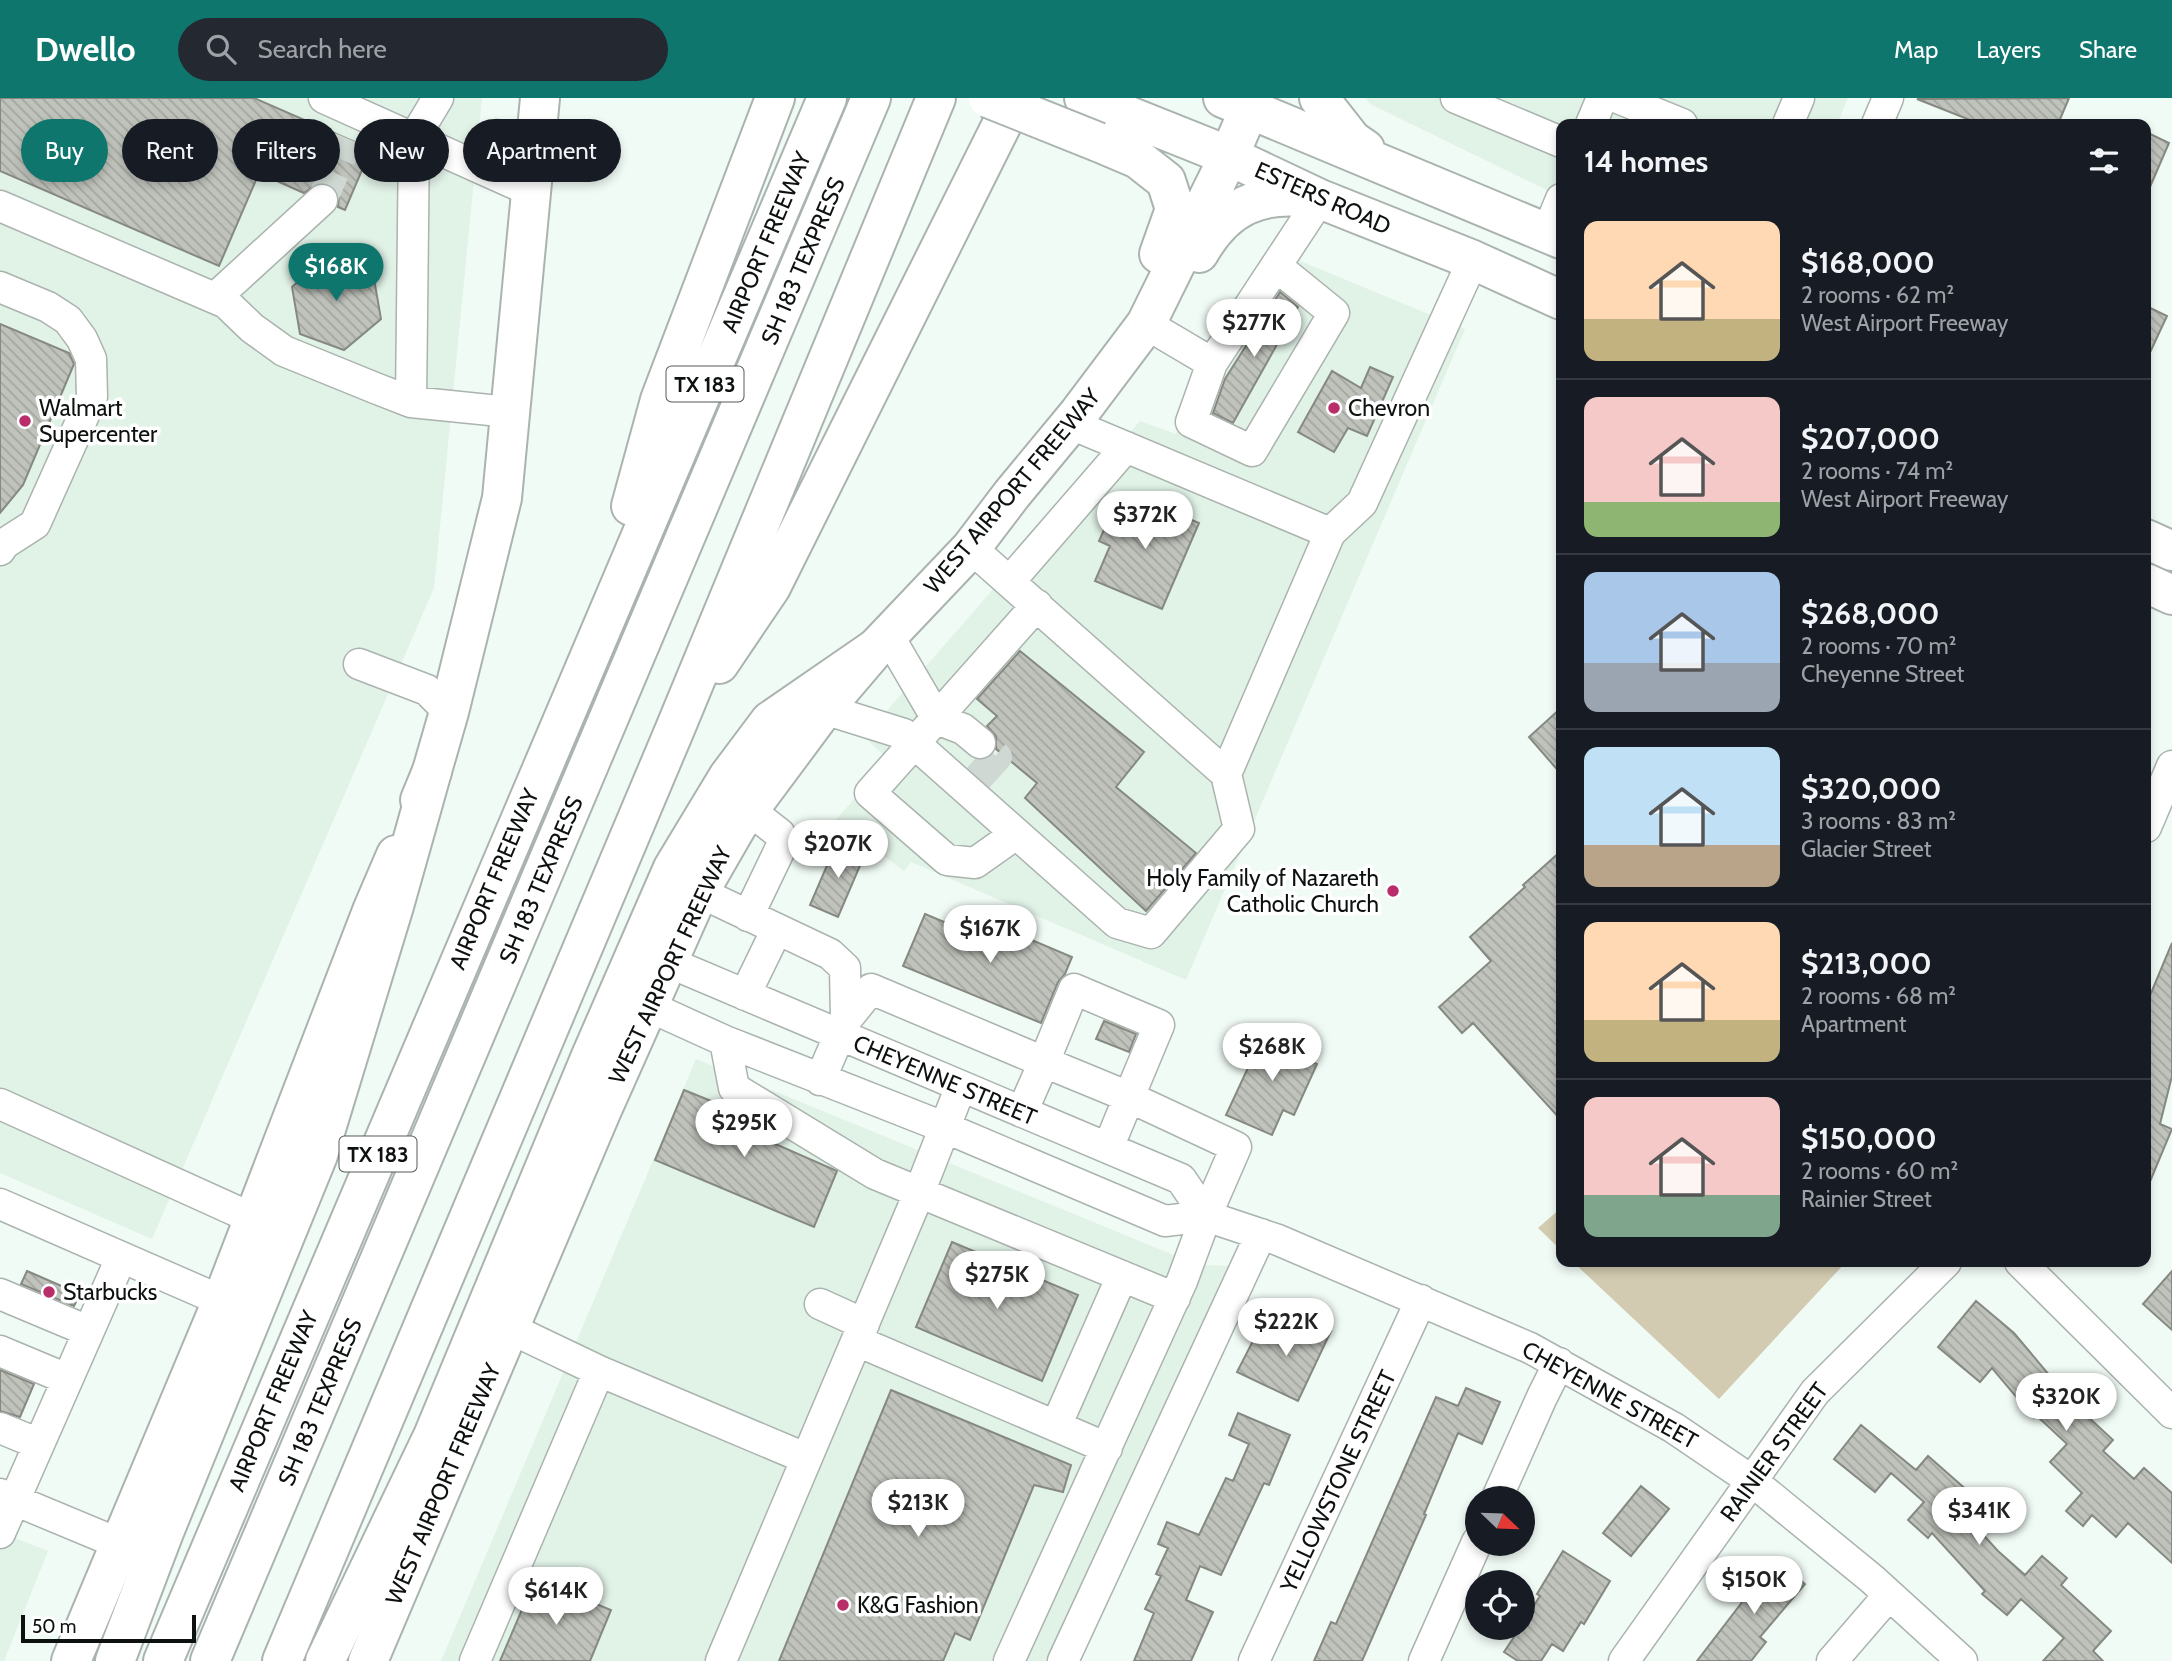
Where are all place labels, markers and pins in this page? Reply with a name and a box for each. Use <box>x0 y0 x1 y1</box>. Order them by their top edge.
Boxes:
pin: $168K <box>287 244 385 303</box>
pin: $277K <box>1205 300 1303 359</box>
place label: Walmart Supercenter <box>39 394 158 448</box>
place label: Chevron <box>1348 394 1430 422</box>
marker: Chevron <box>1326 400 1342 416</box>
marker: Walmart Supercenter <box>17 413 33 429</box>
pin: $372K <box>1096 491 1194 551</box>
pin: $207K <box>789 820 887 880</box>
place label: Holy Family of Nazareth Catholic Church <box>1146 864 1379 918</box>
marker: Holy Family of Nazareth Catholic Church <box>1385 883 1401 899</box>
pin: $167K <box>941 906 1039 965</box>
pin: $268K <box>1223 1024 1321 1083</box>
pin: $295K <box>695 1100 793 1159</box>
pin: $275K <box>948 1252 1046 1311</box>
place label: Starbucks <box>63 1278 157 1306</box>
marker: Starbucks <box>41 1284 57 1300</box>
pin: $222K <box>1237 1298 1335 1358</box>
pin: $320K <box>2017 1374 2115 1433</box>
pin: $213K <box>869 1480 967 1539</box>
pin: $341K <box>1930 1488 2028 1547</box>
pin: $150K <box>1705 1556 1803 1616</box>
pin: $614K <box>507 1568 605 1627</box>
place label: K&G Fashion <box>857 1591 979 1619</box>
marker: K&G Fashion <box>835 1597 851 1613</box>

